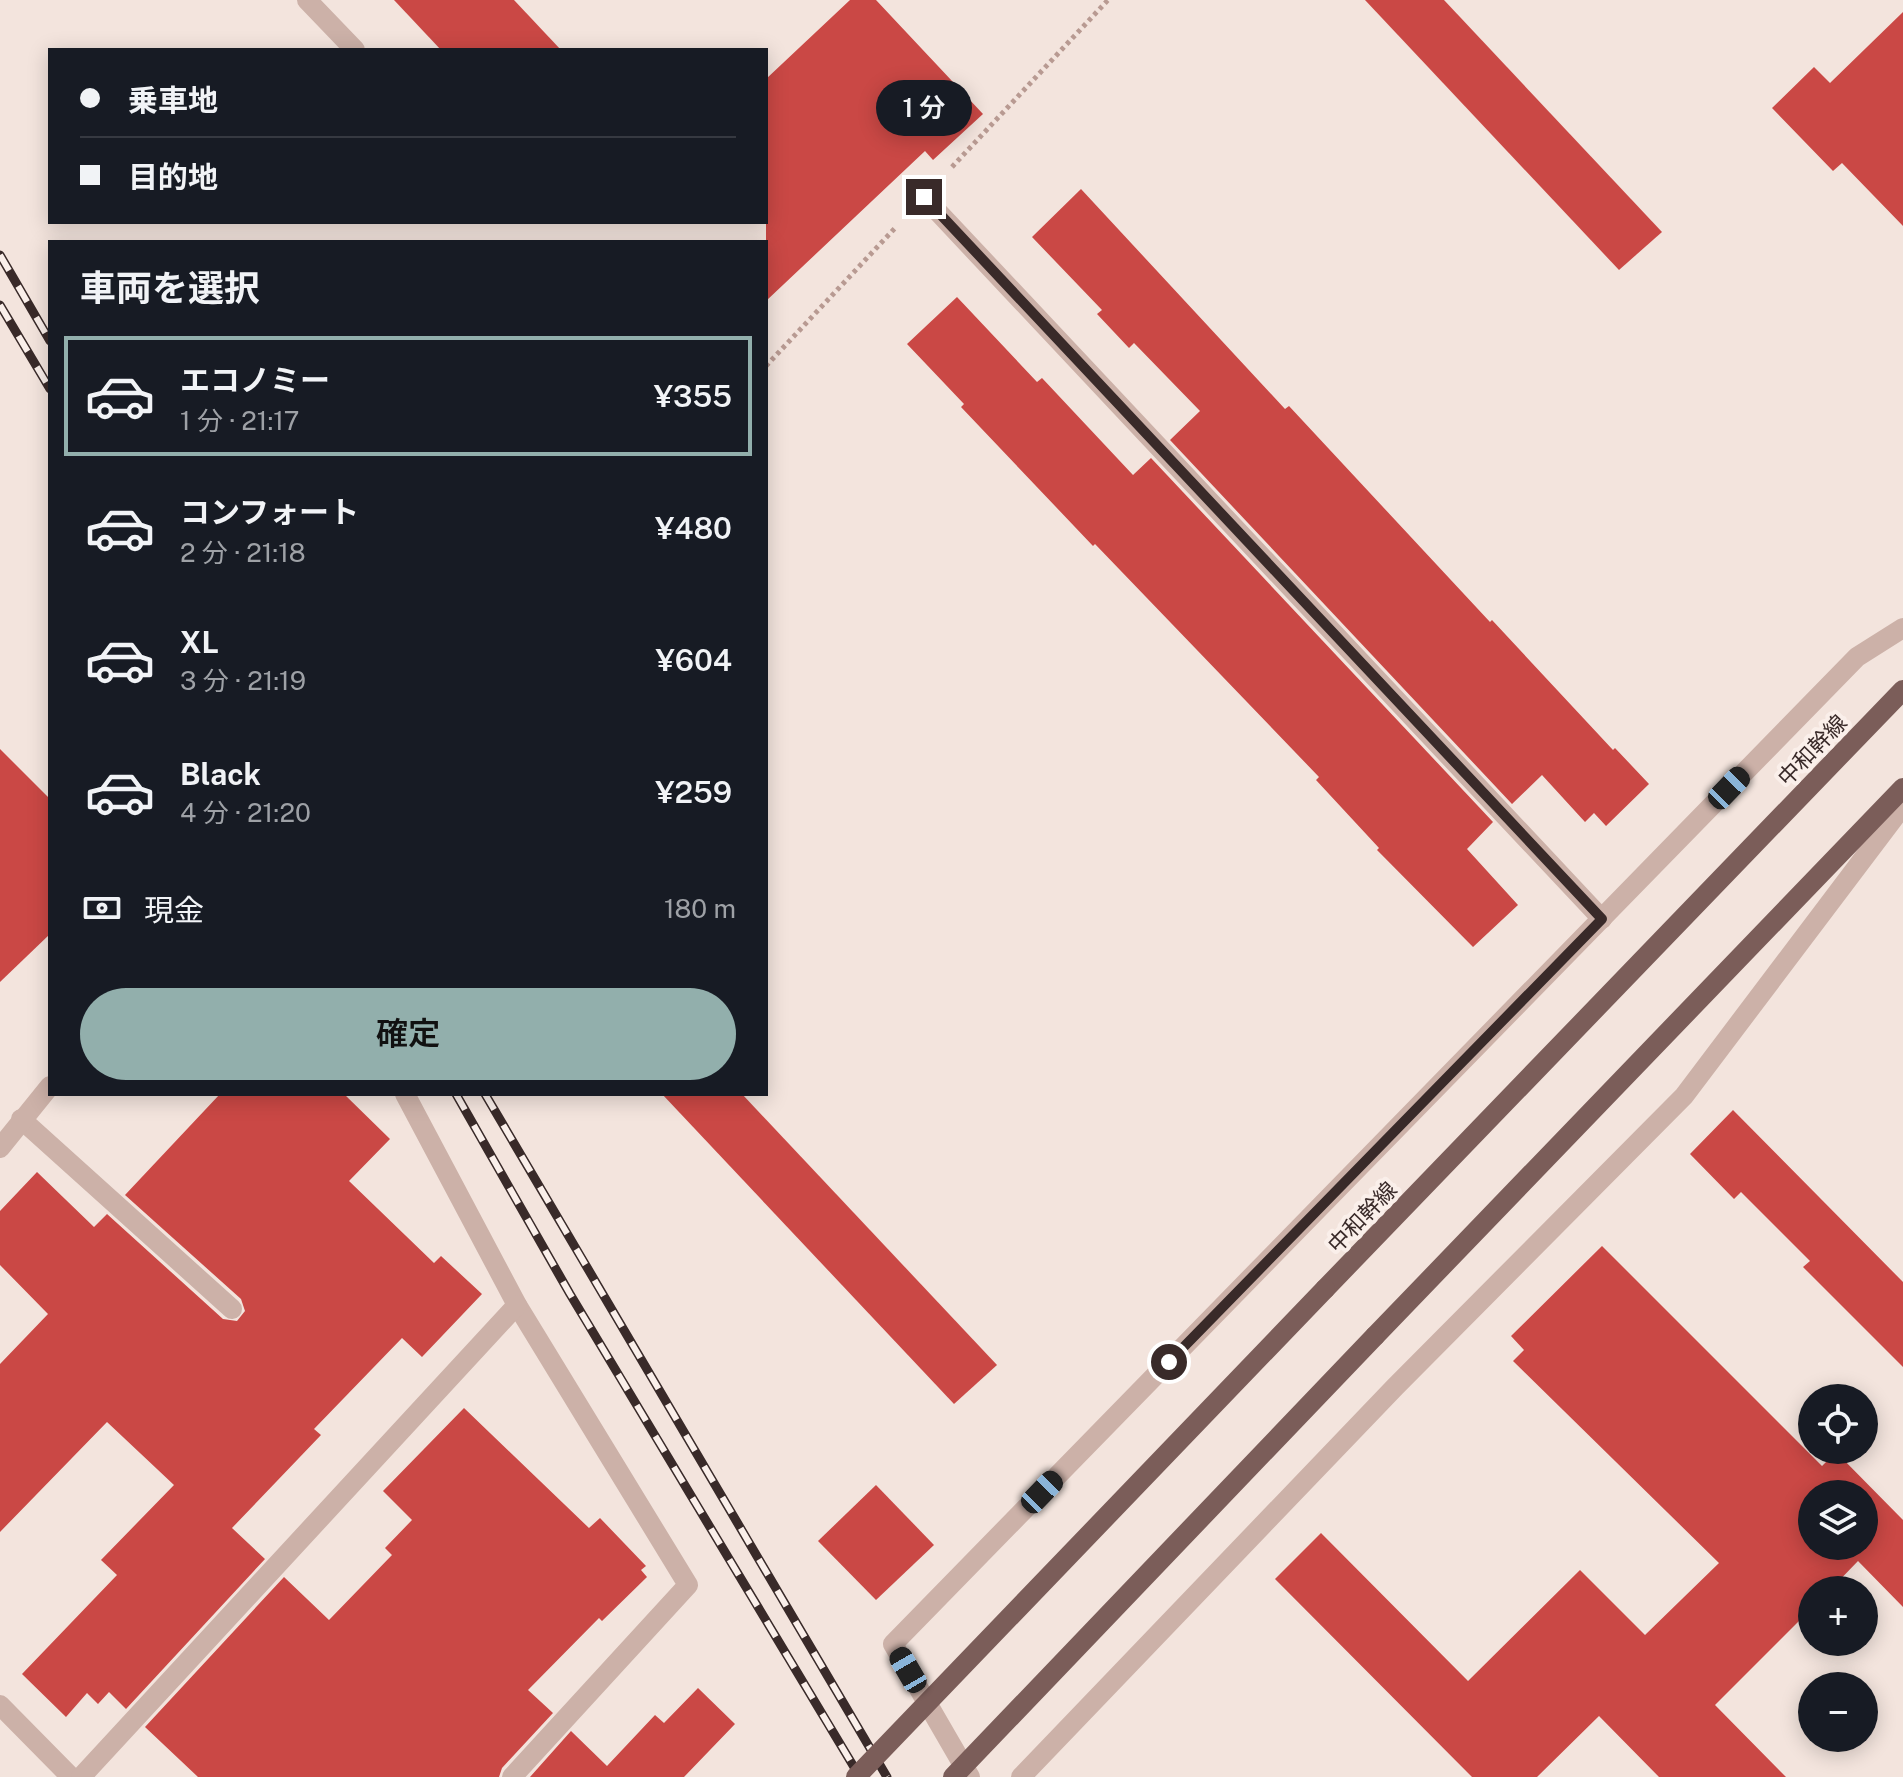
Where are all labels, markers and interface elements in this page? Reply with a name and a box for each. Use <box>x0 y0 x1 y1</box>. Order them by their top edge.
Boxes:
callout: 1 分 <box>876 81 972 137</box>
text: 乗車地 <box>128 82 218 118</box>
text: 1 分 <box>903 92 945 123</box>
text: 目的地 <box>128 159 218 195</box>
route end <box>906 179 942 215</box>
text: 車両を選択 <box>80 267 260 309</box>
icon: car <box>84 360 156 432</box>
text: エコノミー <box>180 362 330 398</box>
text: ¥355 <box>654 378 732 414</box>
text: 1 分 · 21:17 <box>180 405 299 436</box>
icon: car <box>84 492 156 564</box>
text: コンフォート <box>180 494 359 530</box>
text: ¥480 <box>655 510 732 546</box>
text: 2 分 · 21:18 <box>180 537 306 568</box>
icon: car <box>84 624 156 696</box>
text: XL <box>180 624 219 660</box>
text: ¥604 <box>656 642 732 678</box>
text: 3 分 · 21:19 <box>180 665 306 696</box>
street label: 中和幹線 <box>1772 709 1852 791</box>
icon: car <box>84 756 156 828</box>
text: Black <box>180 756 261 792</box>
car <box>1704 762 1754 814</box>
text: ¥259 <box>655 774 732 810</box>
text: 4 分 · 21:20 <box>180 797 311 828</box>
icon: cash <box>80 886 124 930</box>
text: 現金 <box>144 892 204 928</box>
text: 180 m <box>664 893 736 924</box>
button: 確定 <box>80 988 736 1080</box>
street label: 中和幹線 <box>1322 1176 1402 1258</box>
route start <box>1151 1344 1187 1380</box>
map controls <box>1798 1384 1878 1752</box>
button: locate <box>1798 1384 1878 1464</box>
car <box>1017 1466 1067 1518</box>
button: layers <box>1798 1480 1878 1560</box>
button: + <box>1798 1576 1878 1656</box>
car <box>886 1643 930 1697</box>
button: − <box>1798 1672 1878 1752</box>

